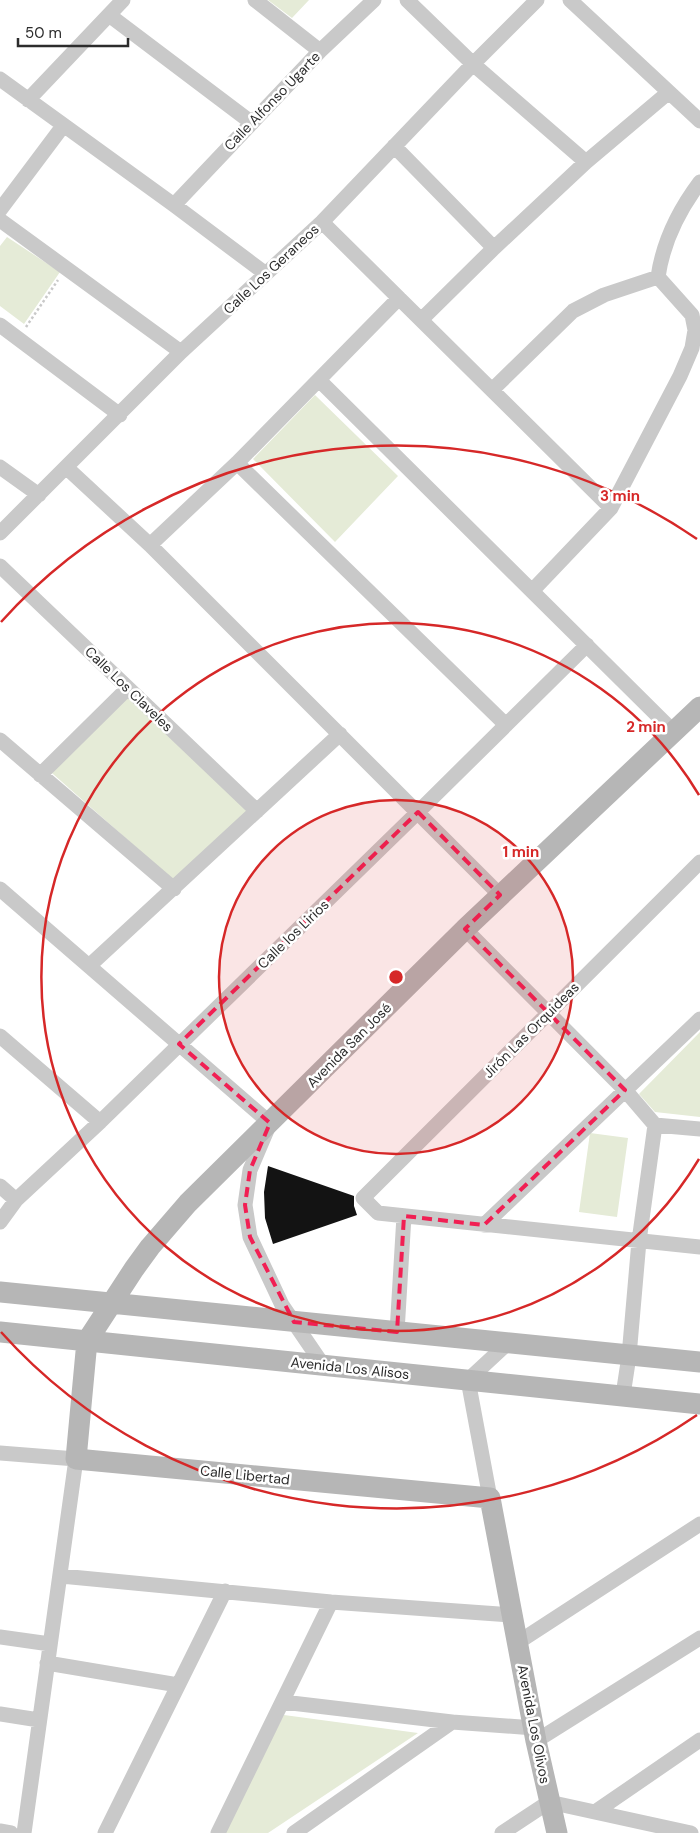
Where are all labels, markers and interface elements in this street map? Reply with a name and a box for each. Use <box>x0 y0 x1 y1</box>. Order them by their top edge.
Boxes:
scale bar <box>18 15 128 47</box>
text: 50 m <box>25 23 62 43</box>
street label: Calle Alfonso Ugarte <box>220 48 324 154</box>
street label: Calle Los Geraneos <box>219 220 323 318</box>
text: 3 min <box>600 486 640 506</box>
street label: Calle Los Claveles <box>81 642 177 736</box>
text: 2 min <box>626 717 666 737</box>
text: 1 min <box>503 842 539 862</box>
street label: Calle los Lirios <box>254 895 332 973</box>
centre of rings <box>387 968 405 986</box>
street label: Jirón Las Orquideas <box>479 978 583 1082</box>
street label: Avenida San José <box>303 999 395 1091</box>
street label: Avenida Los Alisos <box>290 1353 410 1383</box>
street label: Calle Libertad <box>199 1461 291 1489</box>
street label: Avenida Los Olivos <box>514 1663 554 1785</box>

